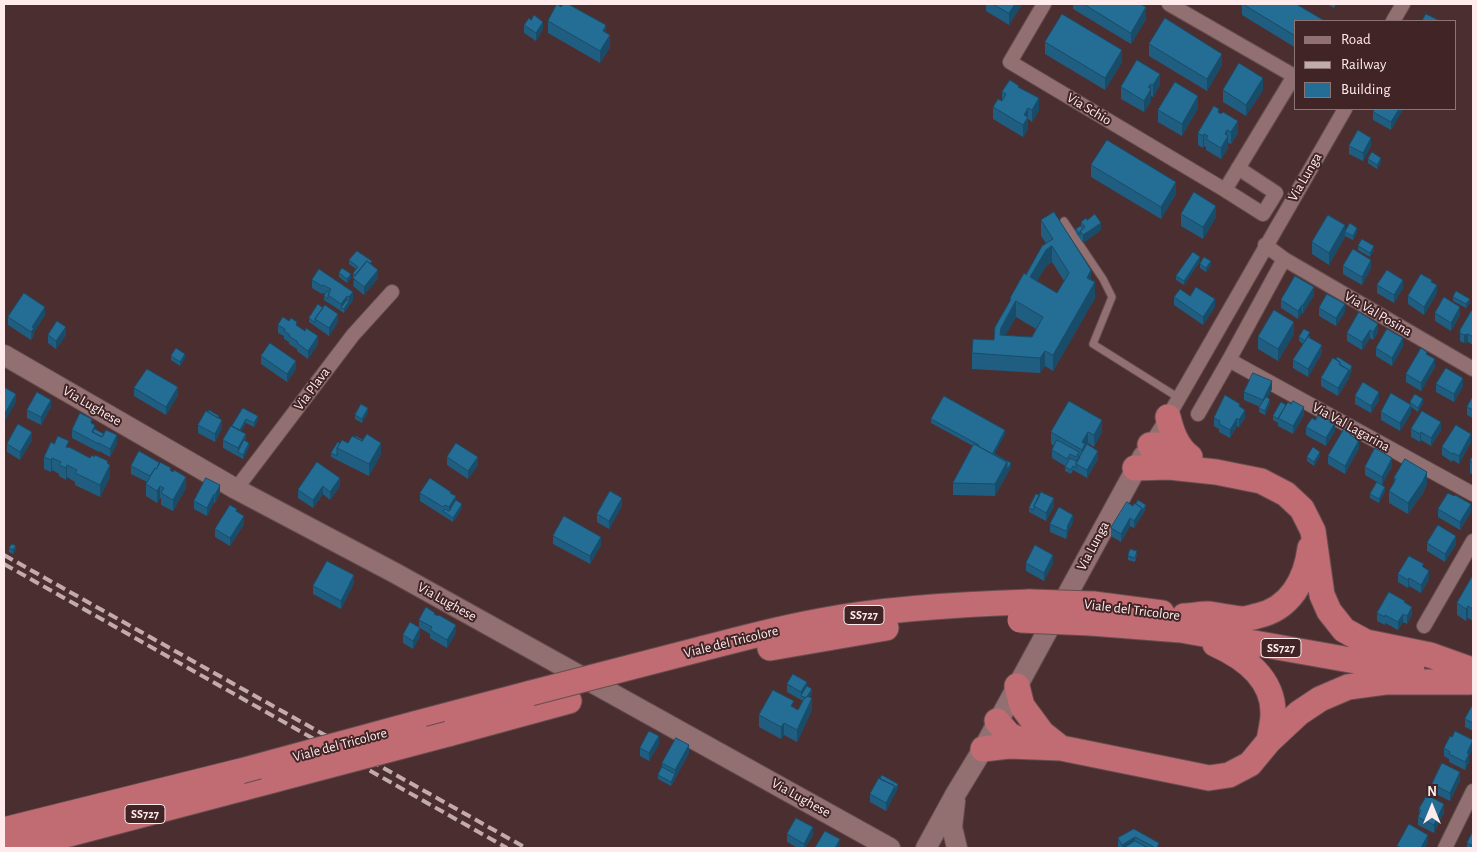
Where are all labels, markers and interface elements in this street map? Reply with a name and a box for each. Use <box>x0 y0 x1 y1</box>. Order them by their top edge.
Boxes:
legend <box>1294 20 1457 110</box>
text: Road <box>1341 32 1371 47</box>
text: Railway <box>1341 57 1386 72</box>
text: Building <box>1341 82 1391 97</box>
street label: Via Schio <box>1064 89 1114 129</box>
street label: Via Lunga <box>1284 150 1326 204</box>
street label: Via Val Posina <box>1341 288 1415 340</box>
street label: Via Plava <box>290 364 334 414</box>
street label: Via Lughese <box>60 382 124 430</box>
street label: Via Val Lagarina <box>1309 399 1393 455</box>
street label: Via Lunga <box>1073 519 1113 573</box>
street label: Via Lughese <box>414 579 480 625</box>
street label: Viale del Tricolore <box>1083 596 1181 624</box>
road number: SS727 <box>844 606 884 624</box>
street label: Viale del Tricolore <box>682 622 780 662</box>
road number: SS727 <box>1261 638 1301 658</box>
street label: Viale del Tricolore <box>291 724 389 766</box>
street label: Via Lughese <box>768 775 834 821</box>
north arrow <box>1407 782 1457 832</box>
text: N <box>1427 785 1437 799</box>
road number: SS727 <box>125 804 165 824</box>

